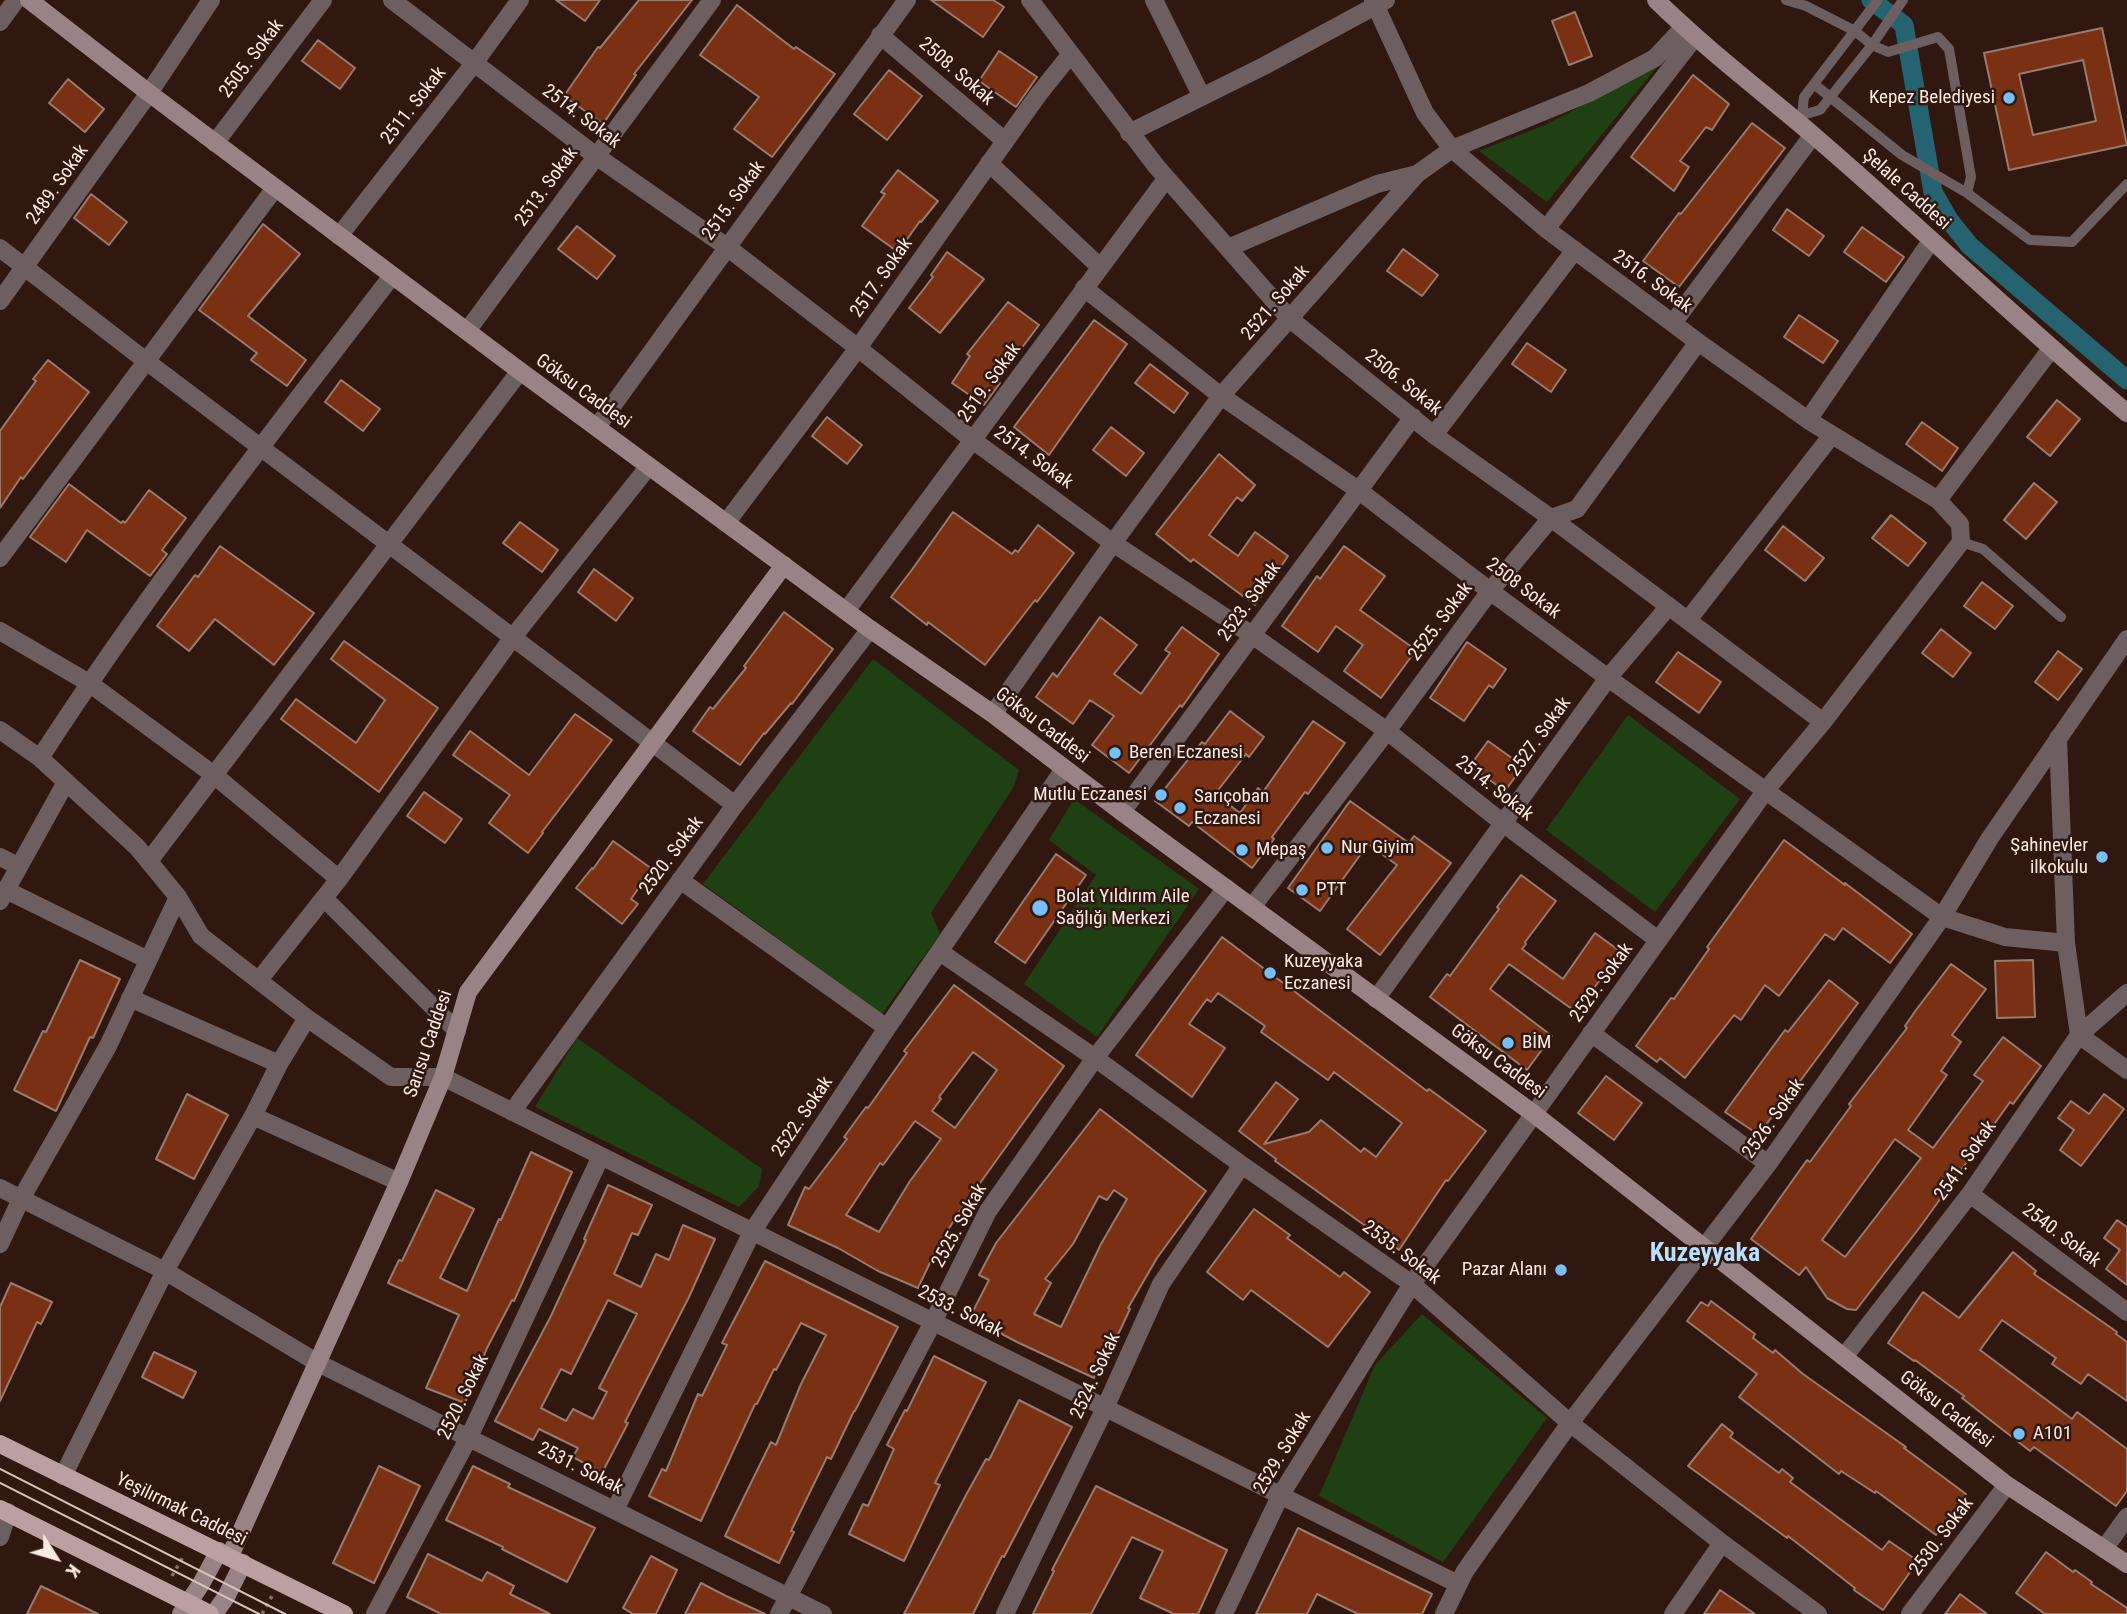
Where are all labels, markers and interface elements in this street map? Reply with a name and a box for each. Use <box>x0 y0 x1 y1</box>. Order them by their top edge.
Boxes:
street label: 2505. Sokak <box>215 15 289 103</box>
street label: 2508. Sokak <box>914 33 998 111</box>
street label: 2511. Sokak <box>377 63 451 149</box>
street label: 2514. Sokak <box>537 80 625 154</box>
place label: Kepez Belediyesi <box>1869 87 1995 109</box>
marker: Kepez Belediyesi <box>2001 90 2017 106</box>
street label: 2489. Sokak <box>22 141 94 229</box>
street label: 2513. Sokak <box>511 143 583 231</box>
street label: Şelale Caddesi <box>1857 145 1955 235</box>
street label: 2515. Sokak <box>698 157 770 245</box>
street label: 2517. Sokak <box>846 234 918 322</box>
street label: 2516. Sokak <box>1608 246 1696 318</box>
street label: 2521. Sokak <box>1237 261 1315 345</box>
street label: 2519. Sokak <box>954 339 1026 427</box>
street label: 2506. Sokak <box>1360 345 1446 421</box>
street label: Göksu Caddesi <box>531 350 635 434</box>
street label: 2514. Sokak <box>989 422 1077 494</box>
street label: 2508 Sokak <box>1481 554 1565 624</box>
street label: 2523. Sokak <box>1214 558 1286 646</box>
street label: 2525. Sokak <box>1404 578 1478 666</box>
street label: Göksu Caddesi <box>990 683 1094 769</box>
street label: 2527. Sokak <box>1504 693 1576 781</box>
place label: Beren Eczanesi <box>1129 742 1243 764</box>
marker: Beren Eczanesi <box>1107 745 1123 761</box>
street label: 2514. Sokak <box>1451 752 1537 826</box>
place label: Mutlu Eczanesi <box>1033 784 1147 806</box>
place label: Sarıçoban Eczanesi <box>1194 786 1269 830</box>
marker: Mutlu Eczanesi <box>1153 787 1169 803</box>
marker: Sarıçoban Eczanesi <box>1172 800 1188 816</box>
street label: 2520. Sokak <box>635 812 709 900</box>
place label: Şahinevler ilkokulu <box>2010 835 2088 879</box>
place label: Nur Giyim <box>1341 837 1414 859</box>
place label: Mepaş <box>1256 839 1306 861</box>
marker: Nur Giyim <box>1319 840 1335 856</box>
marker: Mepaş <box>1234 842 1250 858</box>
marker: Şahinevler ilkokulu <box>2094 849 2110 865</box>
place label: PTT <box>1316 879 1346 901</box>
marker: PTT <box>1294 882 1310 898</box>
place label: Bolat Yıldırım Aile Sağlığı Merkezi <box>1056 886 1190 930</box>
marker: Bolat Yıldırım Aile Sağlığı Merkezi <box>1030 898 1050 918</box>
street label: 2529. Sokak <box>1566 939 1638 1027</box>
place label: Kuzeyyaka Eczanesi <box>1284 951 1363 995</box>
marker: Kuzeyyaka Eczanesi <box>1262 965 1278 981</box>
street label: Sarısu Caddesi <box>400 987 458 1101</box>
street label: Göksu Caddesi <box>1446 1020 1550 1104</box>
place label: BİM <box>1522 1032 1551 1054</box>
marker: BİM <box>1500 1035 1516 1051</box>
street label: 2522. Sokak <box>768 1072 838 1162</box>
street label: 2526. Sokak <box>1738 1075 1810 1163</box>
street label: 2541. Sokak <box>1930 1117 2002 1205</box>
street label: 2525. Sokak <box>928 1180 992 1272</box>
street label: 2540. Sokak <box>2017 1199 2105 1273</box>
street label: 2535. Sokak <box>1357 1216 1445 1290</box>
district label: Kuzeyyaka <box>1650 1238 1760 1270</box>
place label: Pazar Alanı <box>1462 1259 1547 1281</box>
marker: Pazar Alanı <box>1553 1262 1569 1278</box>
street label: 2533. Sokak <box>914 1281 1006 1343</box>
street label: 2524. Sokak <box>1066 1329 1126 1423</box>
street label: 2520. Sokak <box>433 1350 495 1444</box>
street label: Göksu Caddesi <box>1895 1366 1997 1454</box>
street label: 2529. Sokak <box>1249 1407 1317 1499</box>
place label: A101 <box>2033 1423 2072 1445</box>
marker: A101 <box>2011 1426 2027 1442</box>
street label: 2531. Sokak <box>534 1438 626 1500</box>
street label: Yeşilırmak Caddesi <box>112 1468 250 1552</box>
street label: 2530. Sokak <box>1905 1493 1979 1581</box>
north arrow <box>21 1523 91 1593</box>
text: K <box>61 1560 86 1582</box>

